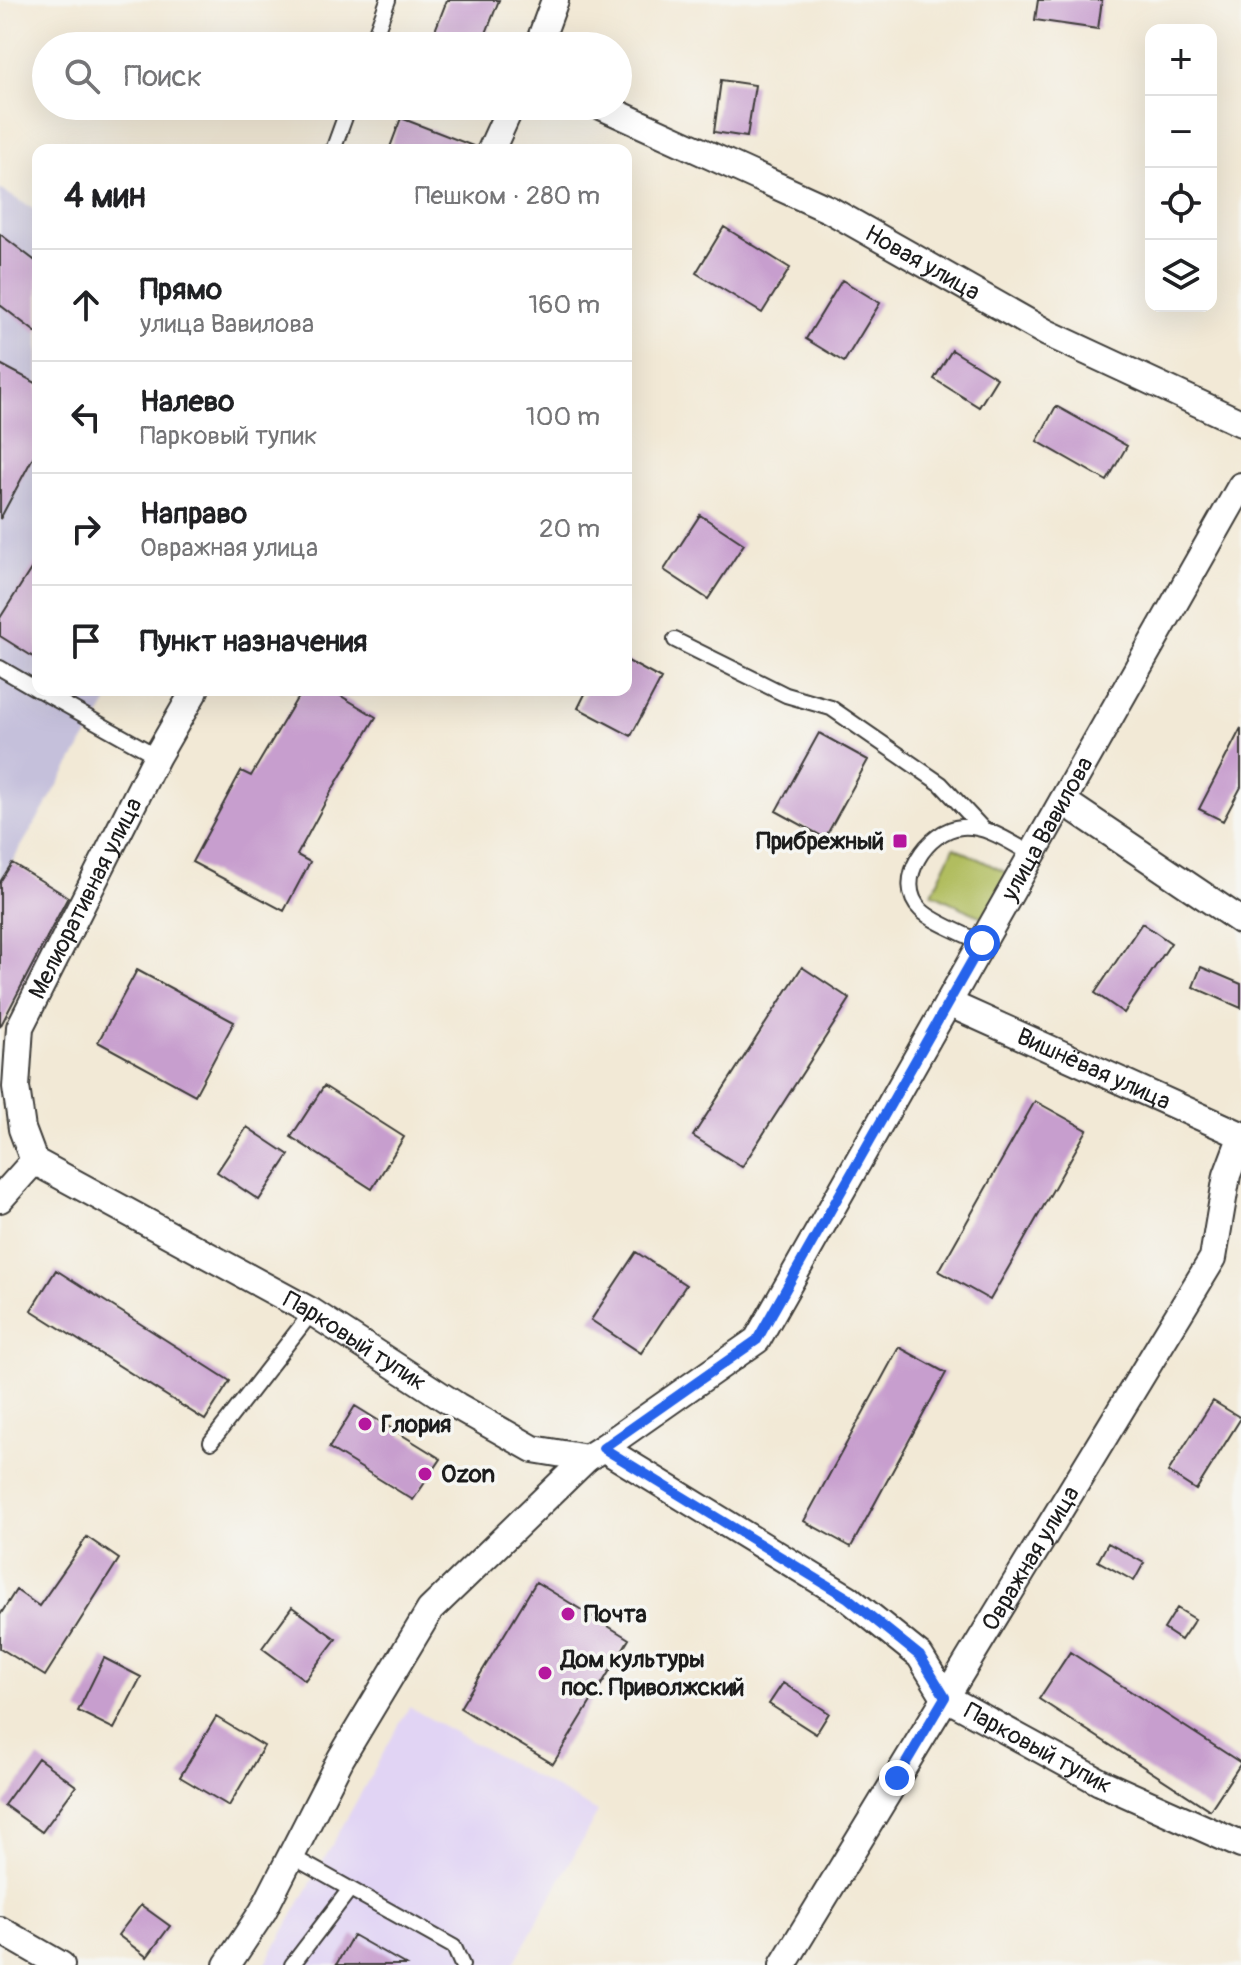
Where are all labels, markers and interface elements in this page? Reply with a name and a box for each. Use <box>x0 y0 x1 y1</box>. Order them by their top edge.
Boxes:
map controls <box>1145 24 1217 312</box>
button: + <box>1145 24 1217 96</box>
search box <box>32 32 632 120</box>
icon: search <box>60 54 104 98</box>
text: Поиск <box>124 58 202 95</box>
button: − <box>1145 96 1217 168</box>
button: locate <box>1145 168 1217 240</box>
text: 4 мин <box>64 175 146 218</box>
text: Пешком · 280 m <box>415 180 600 212</box>
street label: Новая улица <box>860 218 985 307</box>
button: layers <box>1145 240 1217 312</box>
text: Прямо <box>140 271 222 308</box>
icon: ahead <box>64 283 108 327</box>
text: 160 m <box>528 289 600 321</box>
text: улица Вавилова <box>140 308 314 340</box>
text: Налево <box>140 383 234 420</box>
icon: left <box>64 395 108 439</box>
text: 100 m <box>526 401 600 433</box>
text: Парковый тупик <box>140 420 317 452</box>
text: Направо <box>140 495 247 532</box>
icon: right <box>64 507 108 551</box>
text: 20 m <box>539 513 600 545</box>
text: Овражная улица <box>140 532 318 564</box>
icon: arrive <box>64 619 108 663</box>
text: Пункт назначения <box>140 623 367 660</box>
street label: улица Вавилова <box>994 751 1099 906</box>
street label: Мелиоративная улица <box>22 793 148 1004</box>
place label: Прибрежный <box>756 827 884 856</box>
marker: Прибрежный <box>891 832 909 850</box>
route start <box>964 925 1000 961</box>
street label: Вишнёвая улица <box>1012 1022 1175 1116</box>
street label: Парковый тупик <box>279 1285 432 1397</box>
place label: Глория <box>381 1410 451 1439</box>
marker: Глория <box>356 1415 374 1433</box>
place label: Ozon <box>441 1460 495 1489</box>
marker: Ozon <box>416 1465 434 1483</box>
street label: Овражная улица <box>975 1481 1085 1636</box>
place label: Почта <box>584 1600 647 1629</box>
marker: Почта <box>559 1605 577 1623</box>
place label: Дом культуры пос. Приволжский <box>559 1645 745 1702</box>
marker: Дом культуры пос. Приволжский <box>536 1664 554 1682</box>
street label: Парковый тупик <box>959 1696 1116 1800</box>
route end <box>879 1760 915 1796</box>

